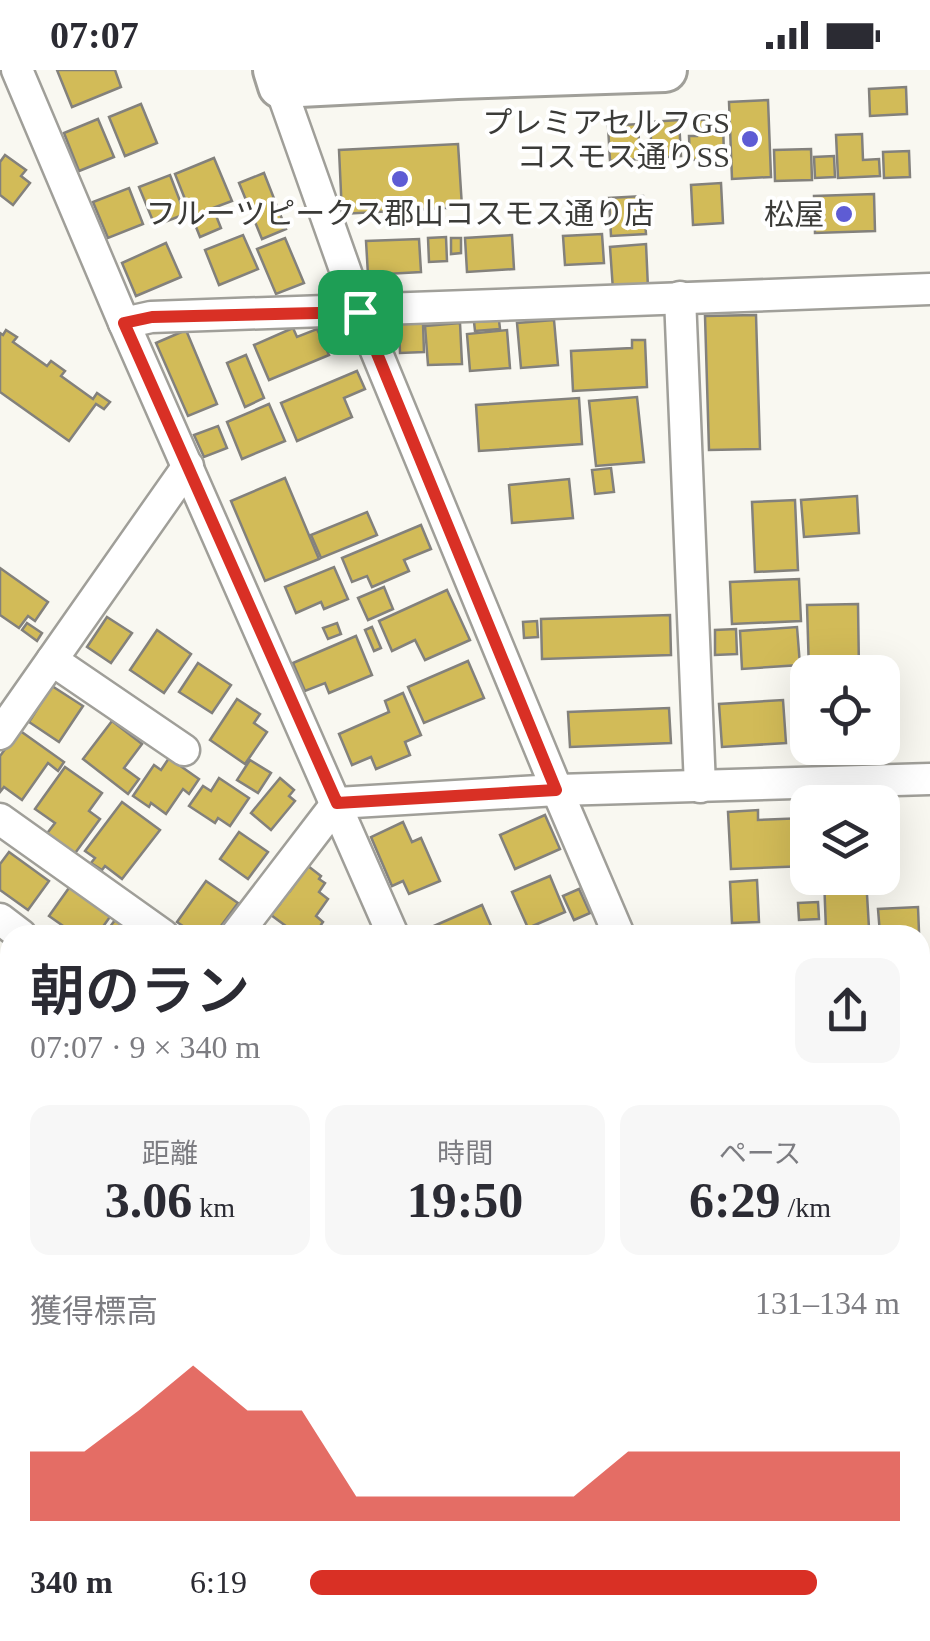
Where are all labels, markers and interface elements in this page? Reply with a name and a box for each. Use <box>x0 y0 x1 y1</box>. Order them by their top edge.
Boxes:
text: 07:07 <box>50 14 139 56</box>
place label: プレミアセルフGS コスモス通りSS <box>482 106 730 173</box>
marker: プレミアセルフGS コスモス通りSS <box>739 128 761 150</box>
marker: フルーツピークス郡山コスモス通り店 <box>389 168 411 190</box>
place label: フルーツピークス郡山コスモス通り店 <box>146 197 654 230</box>
place label: 松屋 <box>764 198 824 231</box>
marker: 松屋 <box>833 203 855 225</box>
pin <box>318 270 403 355</box>
icon: arrive <box>333 285 388 340</box>
map controls <box>790 655 900 895</box>
button: locate <box>790 655 900 765</box>
button: layers <box>790 785 900 895</box>
button: share <box>795 958 900 1063</box>
text: 朝のラン <box>30 961 250 1022</box>
text: 07:07 · 9 × 340 m <box>30 1029 260 1065</box>
text: 距離 <box>142 1138 198 1169</box>
text: 時間 <box>437 1138 493 1169</box>
text: ペース <box>719 1138 801 1169</box>
text: 3.06 <box>105 1172 192 1228</box>
text: 19:50 <box>407 1172 523 1228</box>
text: 6:29 <box>689 1172 781 1228</box>
text: km <box>192 1192 235 1223</box>
text: /km <box>781 1192 831 1223</box>
text: 131–134 m <box>755 1285 900 1321</box>
text: 獲得標高 <box>30 1293 158 1329</box>
text: 340 m <box>30 1564 113 1600</box>
text: 6:19 <box>190 1564 247 1600</box>

